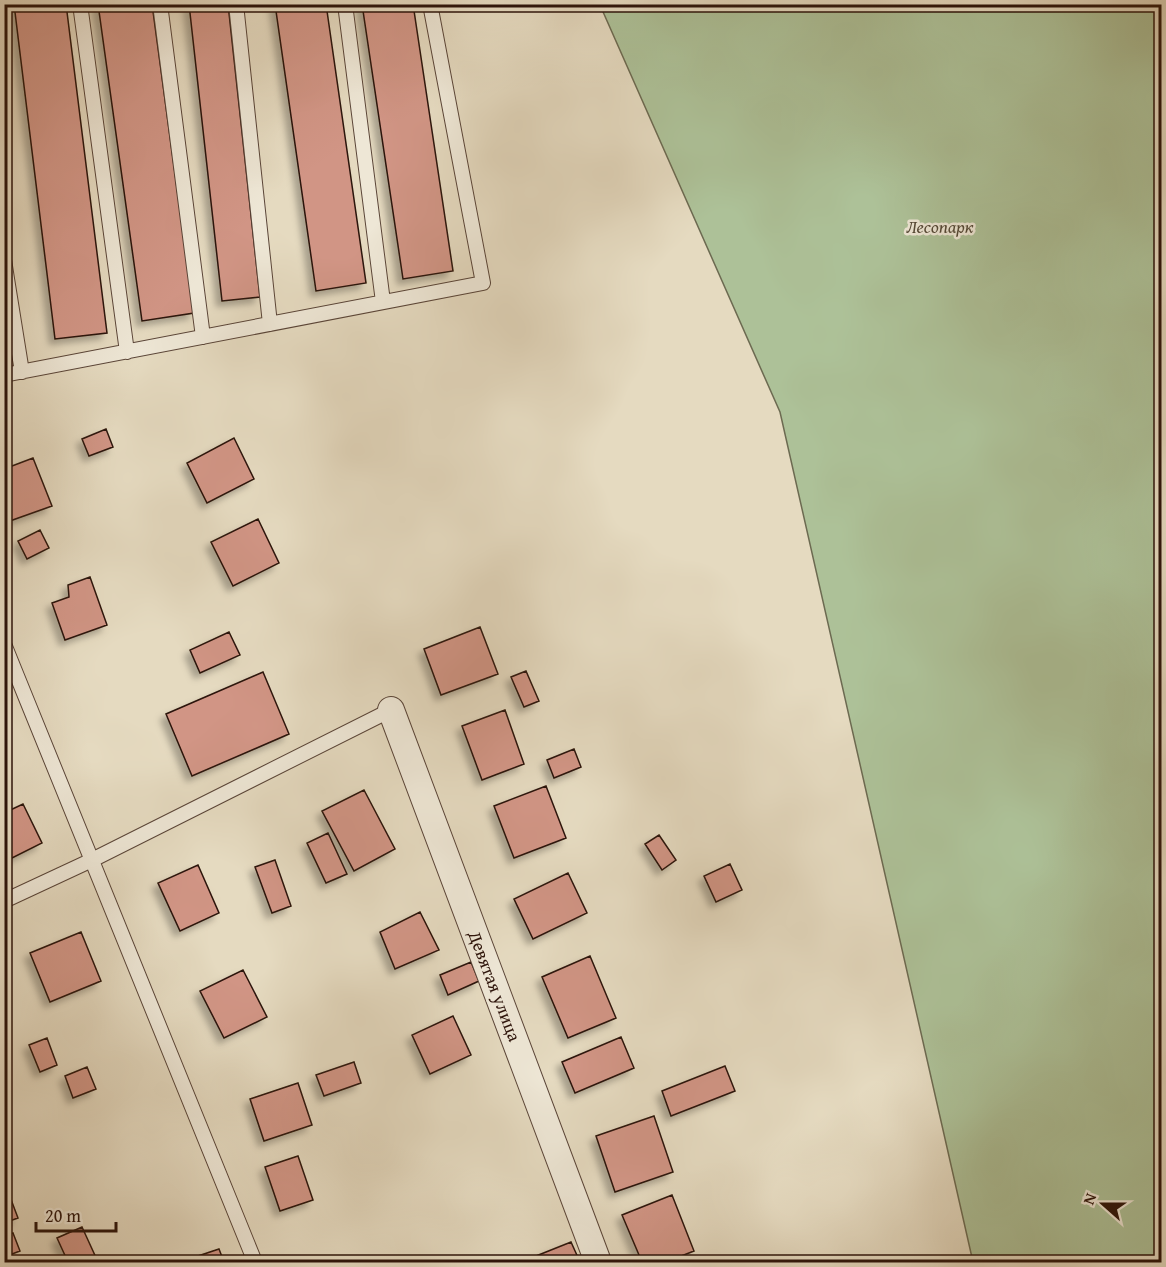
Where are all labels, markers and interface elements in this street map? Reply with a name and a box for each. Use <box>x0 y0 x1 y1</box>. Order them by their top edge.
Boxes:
park label: Лесопарк <box>906 213 974 240</box>
street label: Девятая улица <box>461 926 529 1046</box>
north arrow <box>1073 1174 1133 1234</box>
text: N <box>1076 1189 1102 1208</box>
scale bar <box>36 1195 116 1233</box>
text: 20 m <box>45 1202 81 1229</box>

